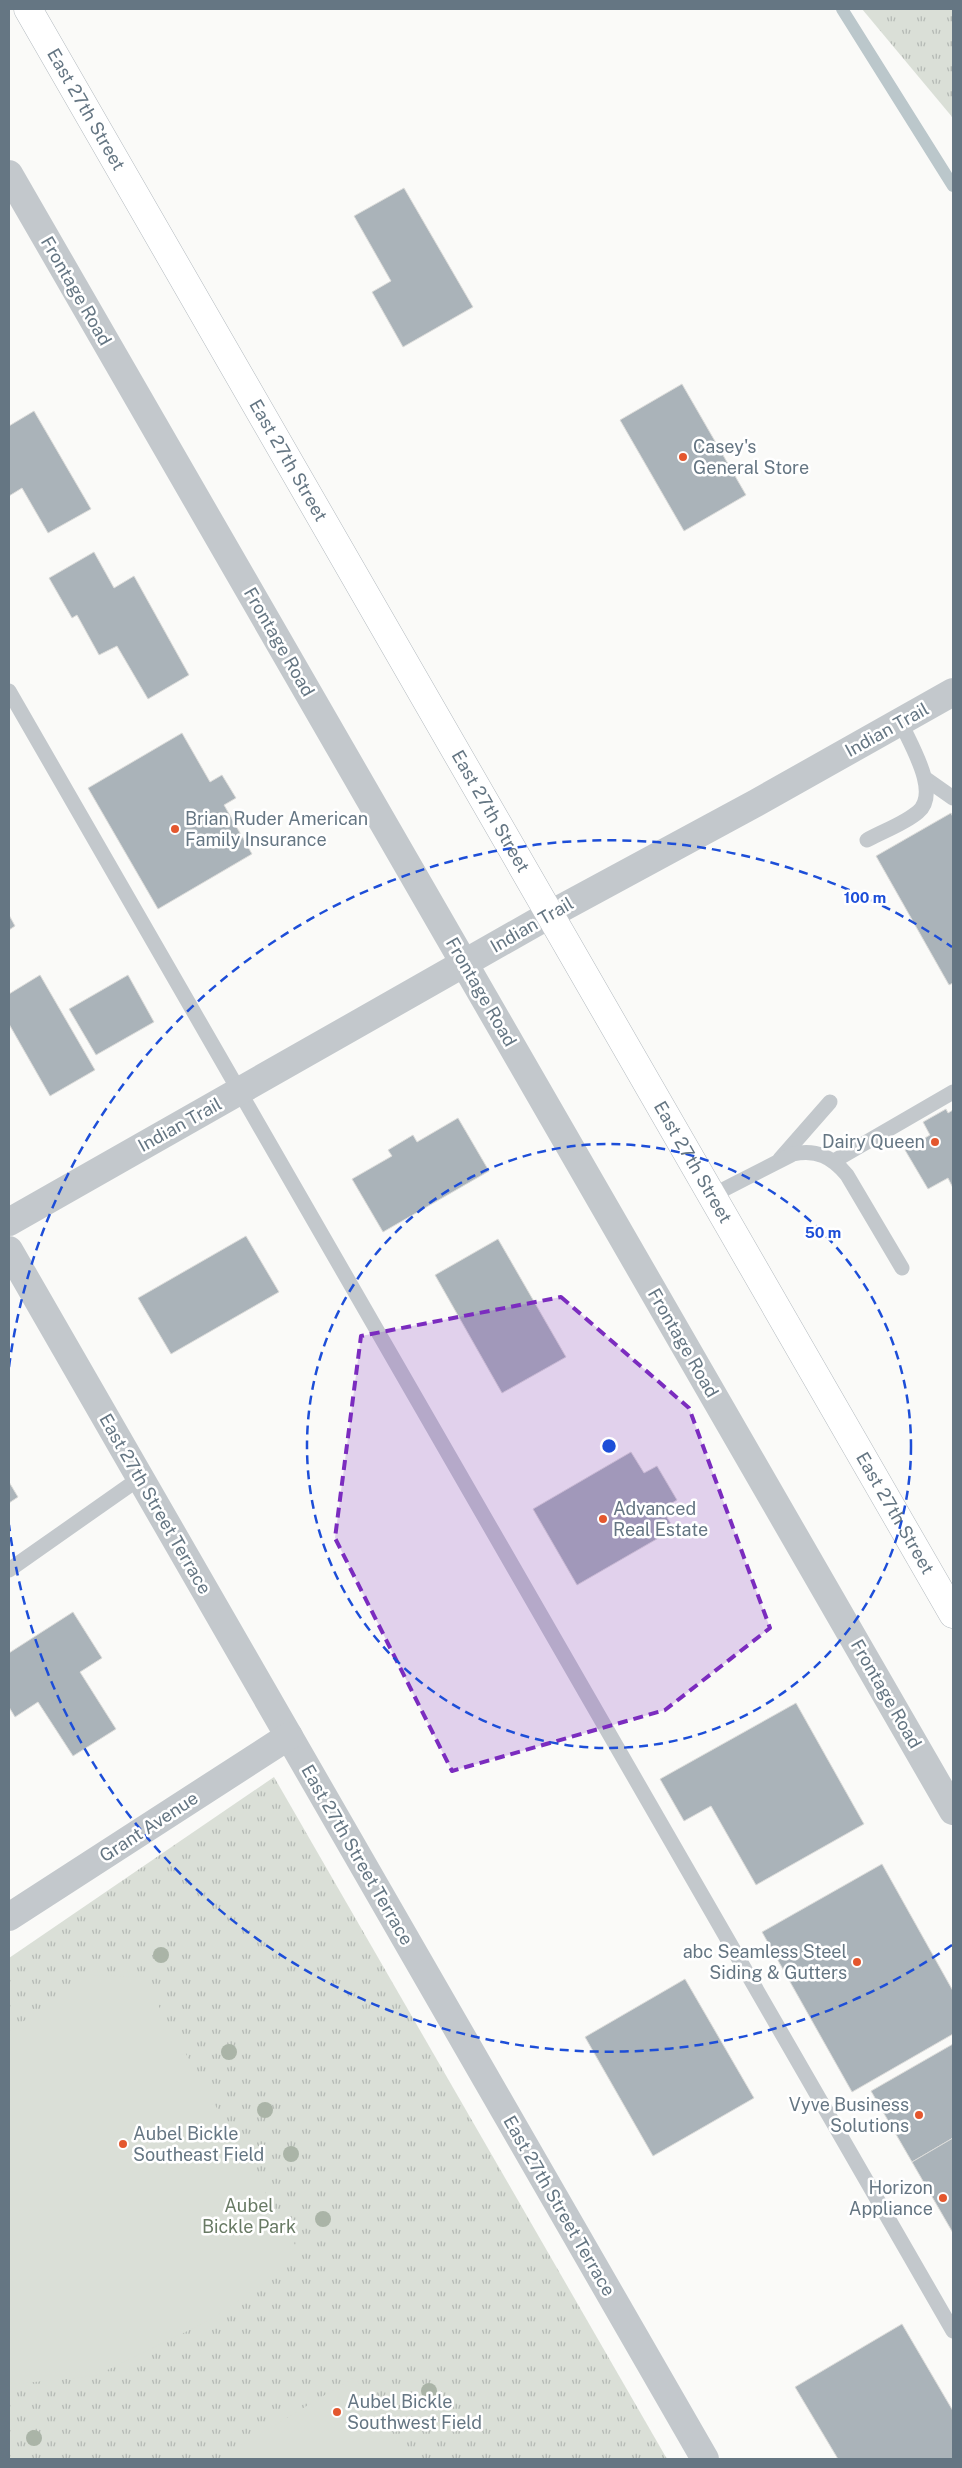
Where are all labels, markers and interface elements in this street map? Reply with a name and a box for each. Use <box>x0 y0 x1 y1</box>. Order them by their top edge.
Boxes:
street label: East 27th Street <box>43 45 130 174</box>
street label: Frontage Road <box>37 232 116 349</box>
street label: East 27th Street <box>245 395 332 525</box>
place label: Casey's General Store <box>693 436 809 478</box>
marker: Casey's General Store <box>677 451 689 463</box>
street label: Frontage Road <box>240 583 319 700</box>
street label: Indian Trail <box>841 698 932 761</box>
street label: East 27th Street <box>447 746 534 876</box>
place label: Brian Ruder American Family Insurance <box>185 808 368 850</box>
marker: Brian Ruder American Family Insurance <box>169 823 181 835</box>
text: 100 m <box>844 889 886 906</box>
street label: Indian Trail <box>487 892 577 957</box>
street label: Frontage Road <box>442 933 521 1050</box>
street label: Indian Trail <box>134 1093 225 1156</box>
street label: East 27th Street <box>650 1097 736 1227</box>
place label: Dairy Queen <box>822 1131 925 1152</box>
marker: Dairy Queen <box>929 1136 941 1148</box>
text: 50 m <box>805 1224 841 1241</box>
street label: Frontage Road <box>644 1284 723 1401</box>
street label: East 27th Street Terrace <box>95 1410 216 1598</box>
centre of rings <box>600 1437 618 1455</box>
street label: East 27th Street <box>852 1448 939 1578</box>
place label: Advanced Real Estate <box>613 1498 708 1540</box>
marker: Advanced Real Estate <box>597 1513 609 1525</box>
street label: Frontage Road <box>847 1635 926 1752</box>
street label: East 27th Street Terrace <box>297 1761 418 1949</box>
street label: Grant Avenue <box>96 1787 202 1866</box>
place label: abc Seamless Steel Siding & Gutters <box>683 1941 847 1983</box>
marker: abc Seamless Steel Siding & Gutters <box>851 1956 863 1968</box>
place label: Vyve Business Solutions <box>789 2094 909 2136</box>
marker: Vyve Business Solutions <box>913 2109 925 2121</box>
street label: East 27th Street Terrace <box>499 2112 620 2300</box>
place label: Aubel Bickle Southeast Field <box>133 2123 264 2165</box>
marker: Aubel Bickle Southeast Field <box>117 2138 129 2150</box>
place label: Horizon Appliance <box>849 2177 933 2219</box>
marker: Horizon Appliance <box>937 2192 949 2204</box>
park label: Aubel Bickle Park <box>202 2195 296 2237</box>
place label: Aubel Bickle Southwest Field <box>347 2391 482 2433</box>
marker: Aubel Bickle Southwest Field <box>331 2406 343 2418</box>

